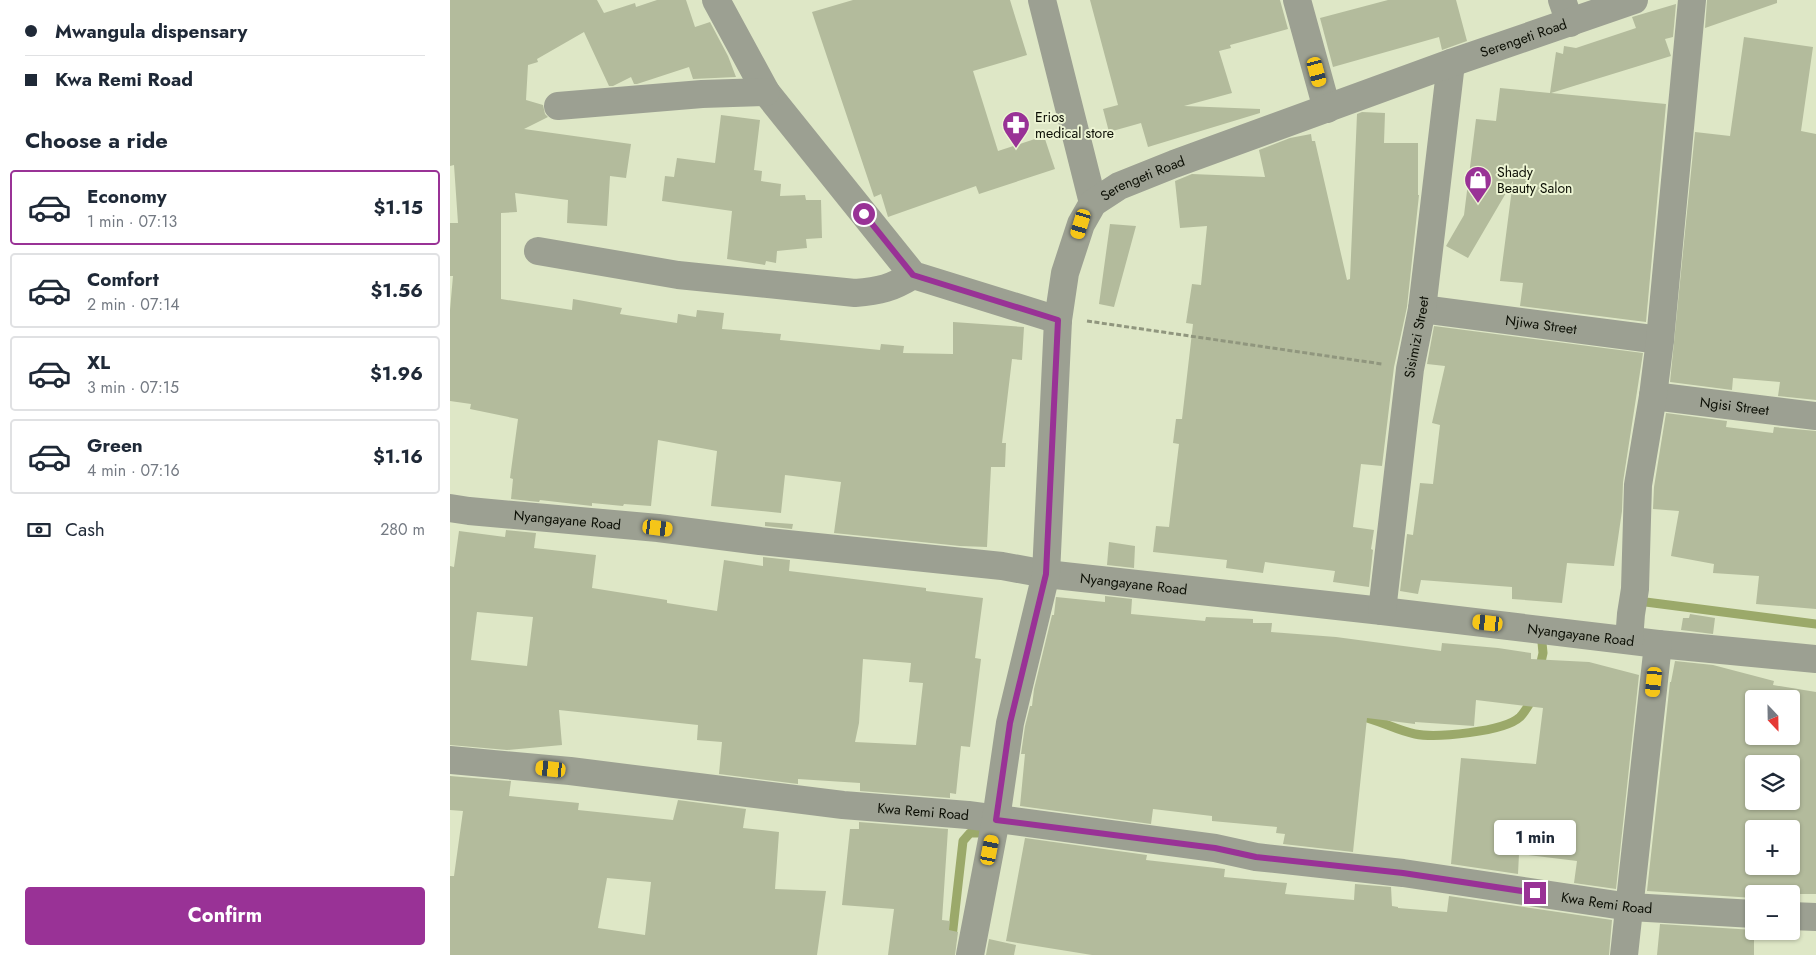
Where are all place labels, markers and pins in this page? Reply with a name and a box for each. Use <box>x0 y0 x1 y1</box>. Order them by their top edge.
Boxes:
place label: Erios medical store <box>1035 107 1114 143</box>
pharmacy icon: Erios medical store <box>1001 110 1031 149</box>
place label: Shady Beauty Salon <box>1497 162 1572 198</box>
shop icon: Shady Beauty Salon <box>1463 165 1493 204</box>

